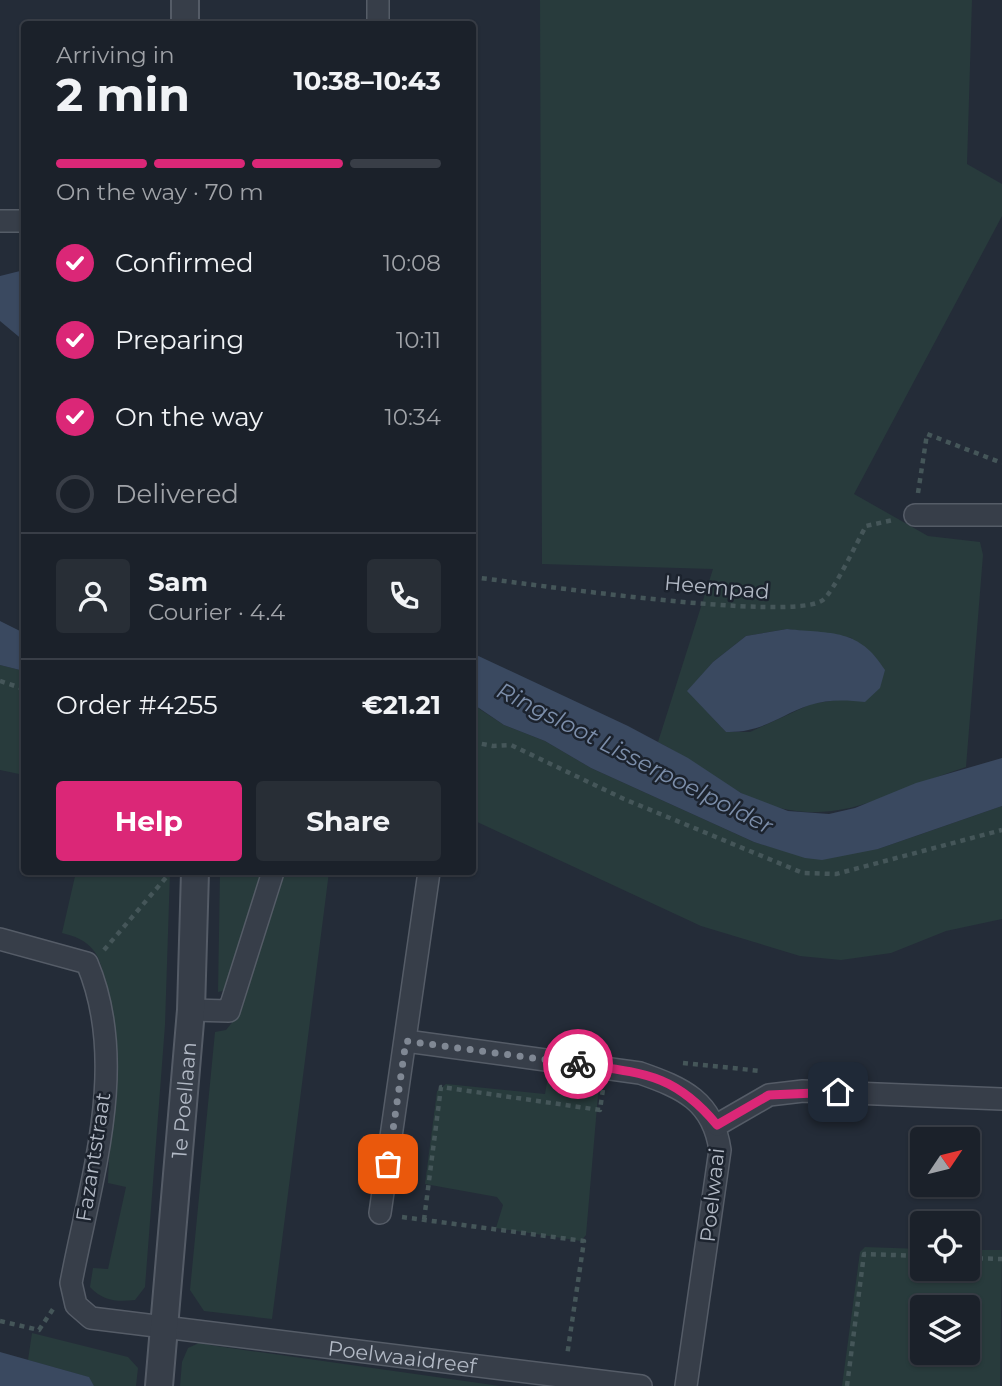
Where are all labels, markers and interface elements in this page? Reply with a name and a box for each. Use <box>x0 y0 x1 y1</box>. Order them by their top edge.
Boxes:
text: Arriving in <box>56 41 175 69</box>
text: 10:38–10:43 <box>294 65 441 97</box>
text: 2 min <box>56 66 190 123</box>
text: On the way · 70 m <box>56 178 264 206</box>
icon: check <box>56 244 94 282</box>
text: Confirmed <box>115 247 254 279</box>
text: 10:08 <box>383 249 441 277</box>
icon: check <box>56 321 94 359</box>
text: Preparing <box>115 324 244 356</box>
text: 10:11 <box>396 326 441 354</box>
icon: check <box>56 398 94 436</box>
text: On the way <box>115 401 263 433</box>
text: 10:34 <box>384 403 441 431</box>
text: Delivered <box>115 478 239 510</box>
button: person <box>56 559 130 633</box>
button: phone <box>367 559 441 633</box>
text: Sam <box>148 566 208 598</box>
street label: Heempad <box>663 570 771 604</box>
text: Courier · 4.4 <box>148 598 285 626</box>
water label: Ringsloot Lisserpoelpolder <box>492 676 778 840</box>
text: Order #4255 <box>56 689 218 721</box>
text: €21.21 <box>362 689 441 721</box>
button: Help <box>56 781 242 861</box>
button: Share <box>256 781 441 861</box>
courier <box>543 1029 613 1099</box>
street label: 1e Poellaan <box>166 1041 201 1159</box>
icon: bike <box>559 1045 597 1083</box>
pin <box>808 1062 868 1122</box>
icon: home <box>819 1073 857 1111</box>
street label: Fazantstraat <box>70 1090 116 1224</box>
north arrow <box>910 1127 980 1197</box>
map controls <box>910 1127 980 1365</box>
pin <box>358 1134 418 1194</box>
icon: bag <box>369 1145 407 1183</box>
street label: Poelwaai <box>695 1147 729 1243</box>
button: locate <box>910 1211 980 1281</box>
button: layers <box>910 1295 980 1365</box>
street label: Poelwaaidreef <box>326 1335 479 1378</box>

